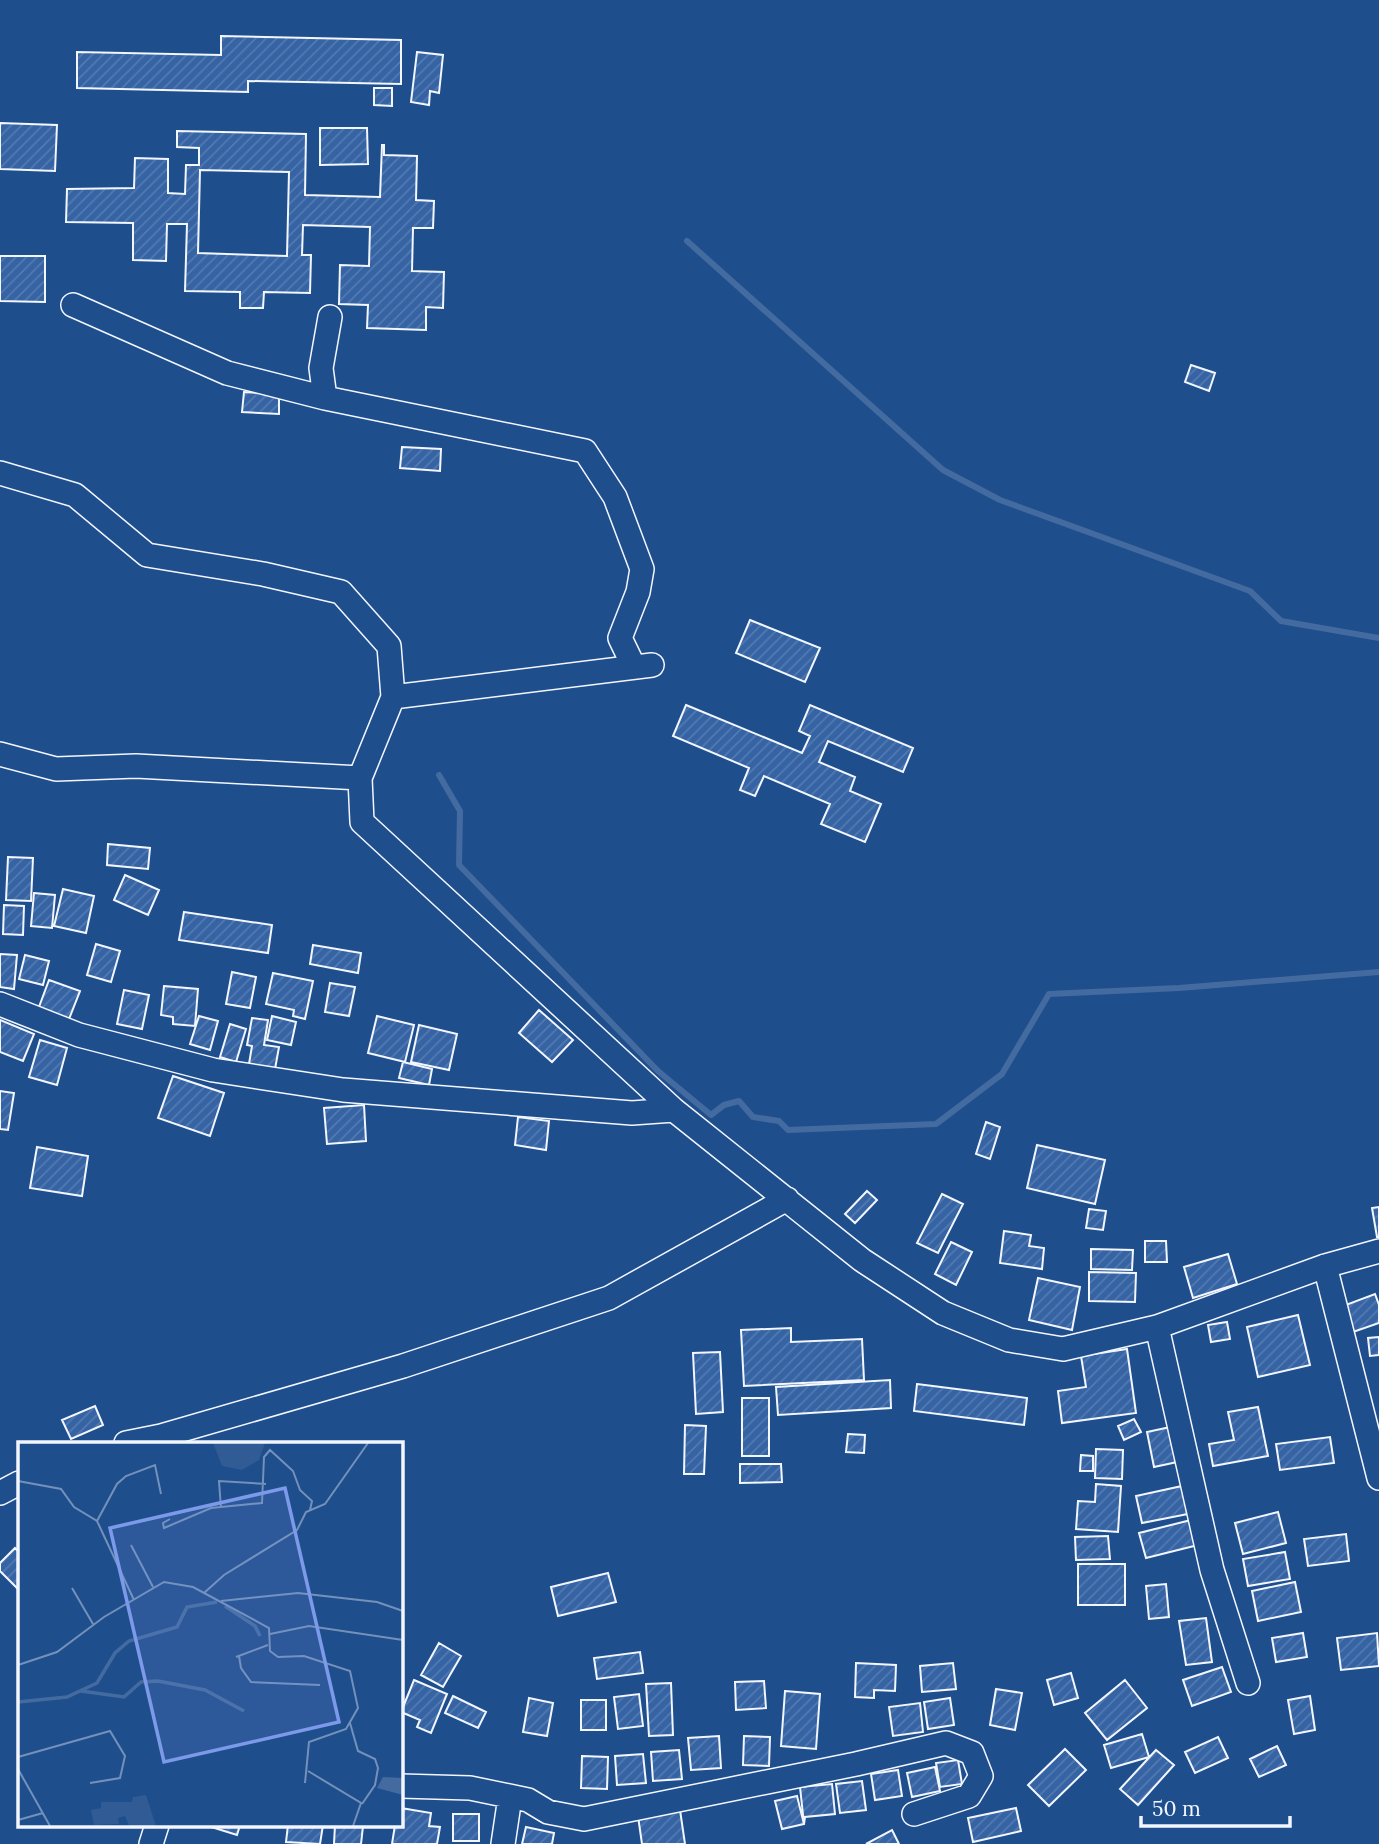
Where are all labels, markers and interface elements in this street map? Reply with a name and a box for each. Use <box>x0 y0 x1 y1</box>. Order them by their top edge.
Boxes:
inset map <box>18 1442 402 1826</box>
scale bar <box>1141 1784 1290 1828</box>
text: 50 m <box>1152 1795 1201 1822</box>

